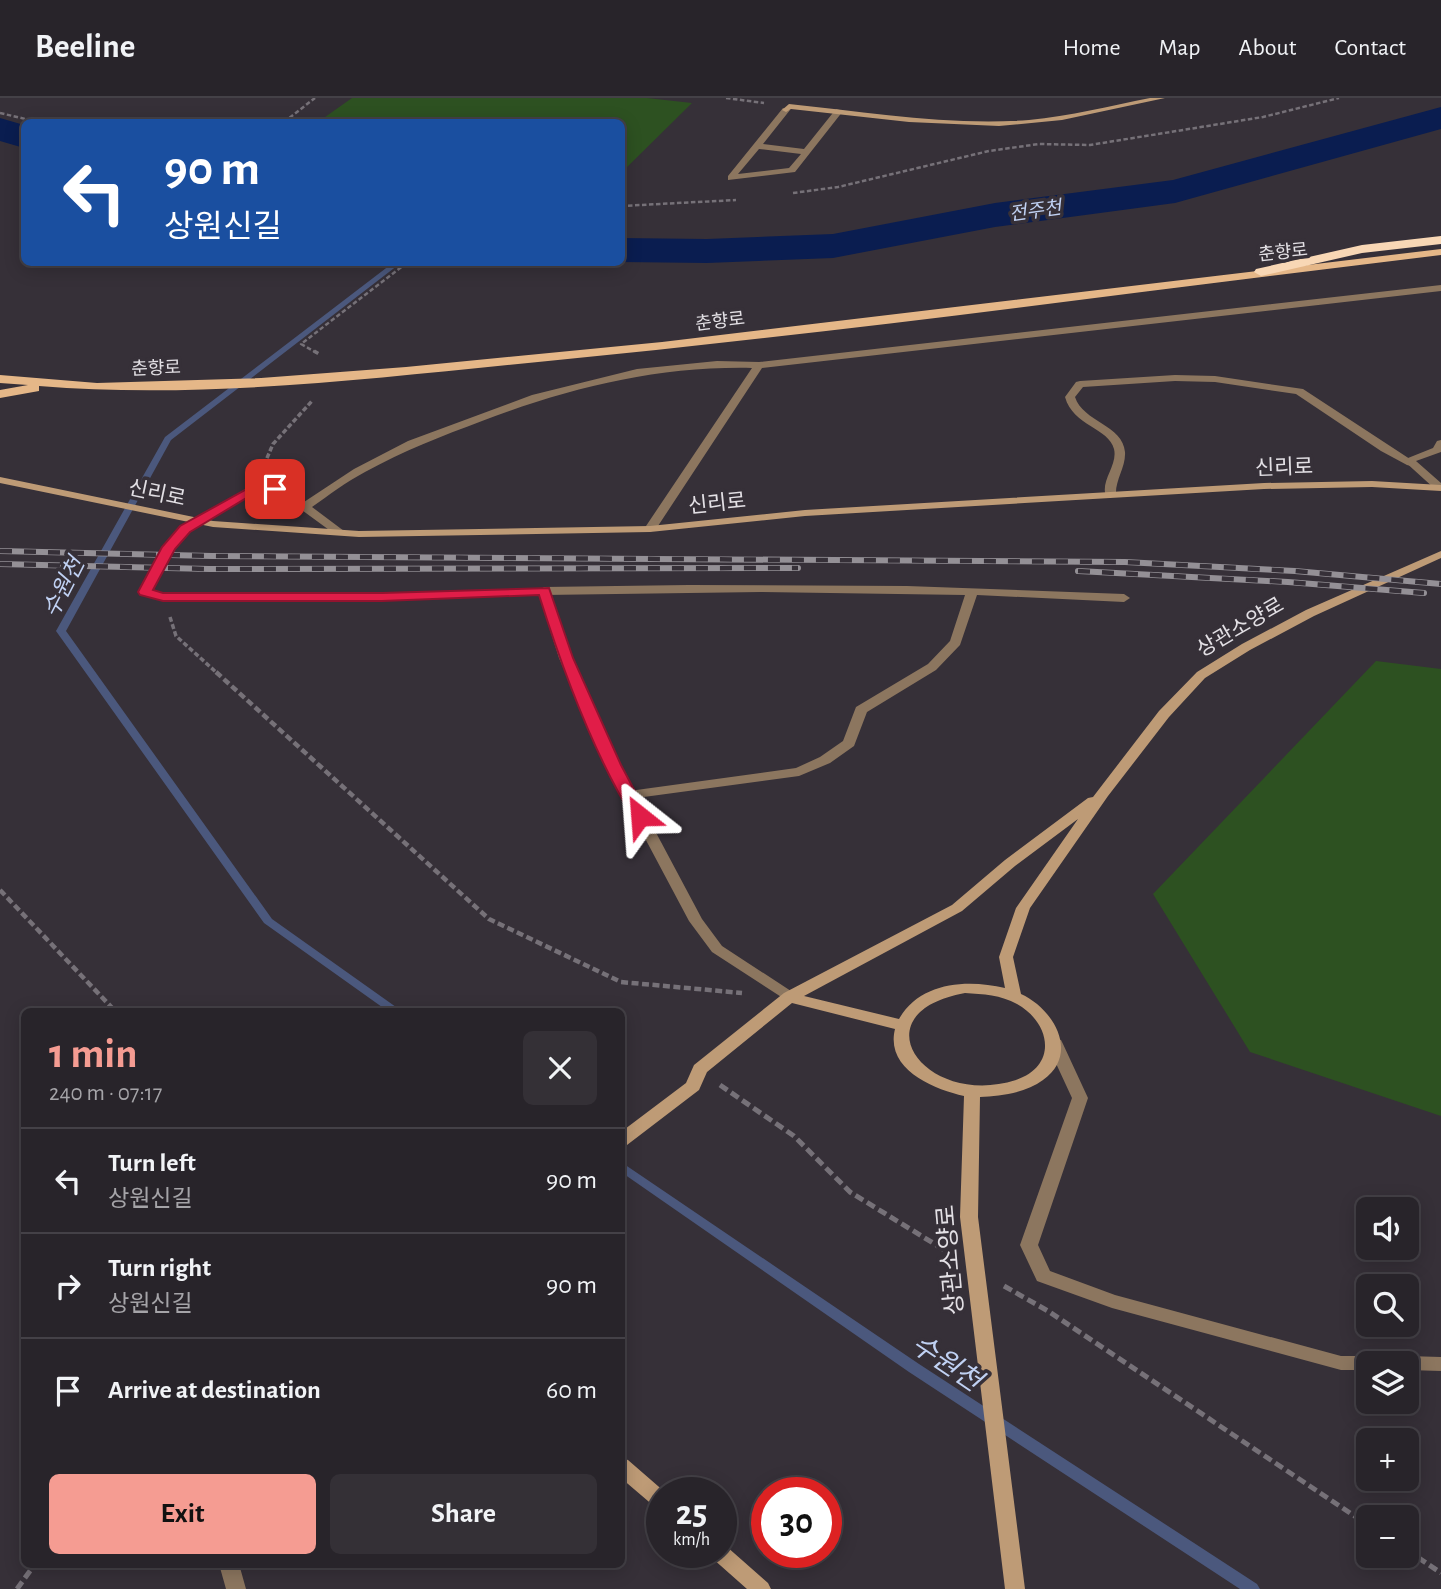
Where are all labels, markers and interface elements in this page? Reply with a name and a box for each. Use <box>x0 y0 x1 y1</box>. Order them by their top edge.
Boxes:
text: Beeline <box>35 31 135 64</box>
text: Home <box>1063 36 1121 60</box>
text: Map <box>1159 36 1201 60</box>
text: About <box>1239 36 1296 60</box>
text: Contact <box>1334 36 1406 60</box>
text: 90 m <box>164 145 260 194</box>
icon: left <box>49 147 140 238</box>
water label: 전주천 <box>1008 197 1064 225</box>
text: 상원신길 <box>164 211 282 243</box>
street label: 춘향로 <box>1257 240 1309 265</box>
street label: 춘향로 <box>694 309 746 334</box>
street label: 춘향로 <box>131 358 181 379</box>
street label: 신리로 <box>1255 455 1313 479</box>
pin <box>245 459 305 519</box>
icon: arrive <box>256 470 294 508</box>
street label: 신리로 <box>126 476 188 510</box>
street label: 신리로 <box>687 489 747 517</box>
water label: 수원천 <box>39 551 90 621</box>
street label: 상관소양로 <box>1193 593 1287 661</box>
position arrow <box>603 779 677 853</box>
button: close <box>523 1031 597 1105</box>
text: 1 min <box>49 1033 138 1075</box>
text: 240 m · 07:17 <box>49 1082 162 1105</box>
text: Turn left <box>108 1150 196 1176</box>
icon: left <box>49 1162 87 1200</box>
text: 90 m <box>546 1167 597 1193</box>
text: 상원신길 <box>108 1188 193 1211</box>
map controls <box>1356 1197 1419 1568</box>
button: sound <box>1356 1197 1419 1260</box>
street label: 상관소양로 <box>933 1204 968 1316</box>
text: Turn right <box>108 1255 211 1281</box>
icon: right <box>49 1267 87 1305</box>
text: 90 m <box>546 1272 597 1298</box>
button: search <box>1356 1274 1419 1337</box>
text: 상원신길 <box>108 1293 193 1316</box>
water label: 수원천 <box>906 1329 990 1399</box>
button: layers <box>1356 1351 1419 1414</box>
icon: arrive <box>49 1372 87 1410</box>
text: Arrive at destination <box>108 1377 321 1403</box>
text: 60 m <box>546 1377 597 1403</box>
button: + <box>1356 1428 1419 1491</box>
button: Exit <box>49 1474 316 1554</box>
button: Share <box>330 1474 597 1554</box>
speed limit sign: 30 <box>751 1477 842 1568</box>
text: 25 <box>676 1496 707 1531</box>
button: − <box>1356 1505 1419 1568</box>
text: km/h <box>673 1531 710 1549</box>

